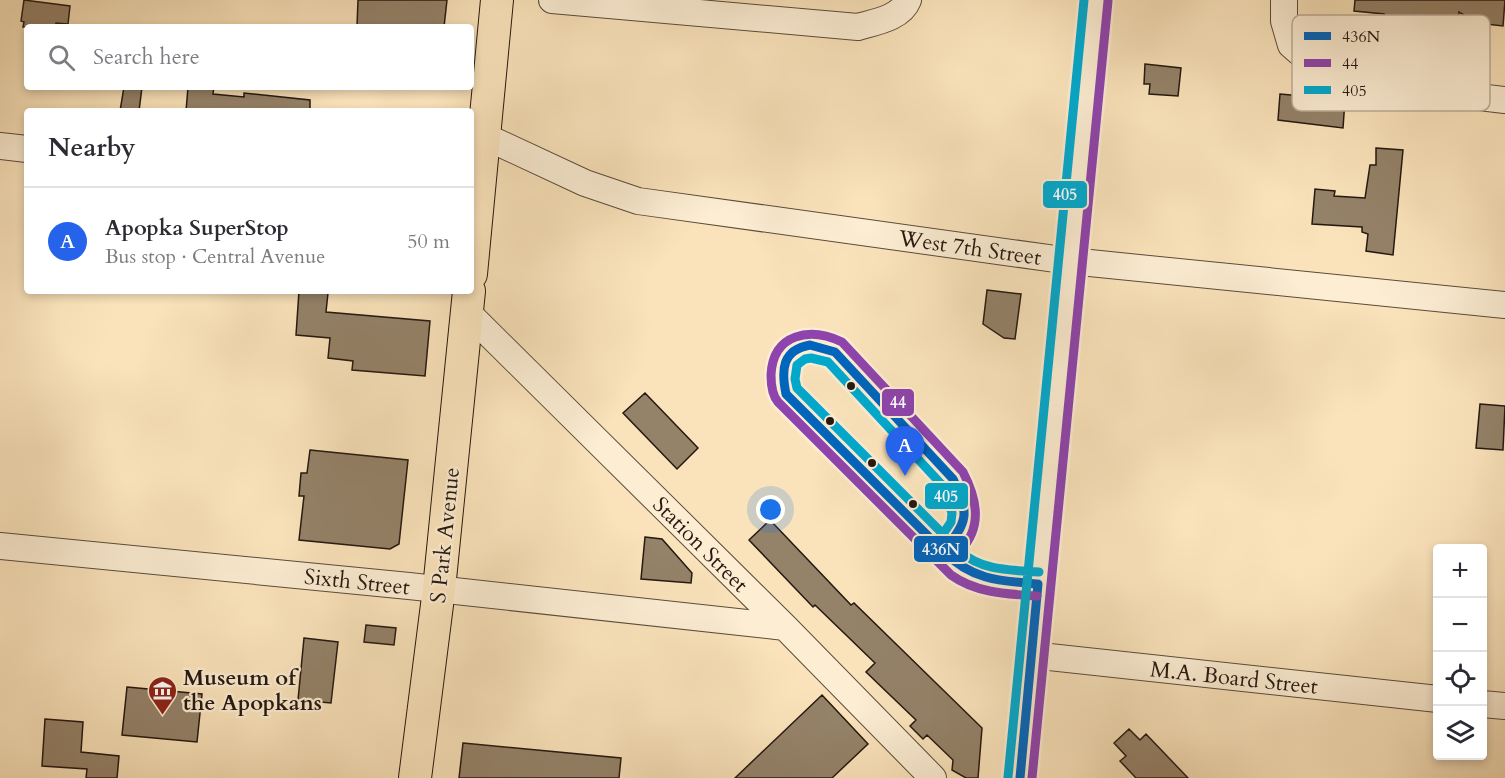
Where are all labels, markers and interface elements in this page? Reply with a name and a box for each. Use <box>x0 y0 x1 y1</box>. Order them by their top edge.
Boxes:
legend <box>1292 15 1490 111</box>
search box <box>24 24 474 90</box>
text: 436N <box>1342 26 1381 48</box>
icon: search <box>45 41 78 74</box>
text: Search here <box>93 42 200 72</box>
text: 44 <box>1342 53 1358 75</box>
text: 405 <box>1342 80 1367 102</box>
text: Nearby <box>48 130 136 165</box>
line badge: 405 <box>1042 180 1088 209</box>
text: 405 <box>1053 184 1077 206</box>
text: Apopka SuperStop <box>105 213 289 243</box>
street label: West 7th Street <box>896 223 1043 273</box>
text: A <box>60 228 75 255</box>
text: 50 m <box>407 228 450 255</box>
text: Bus stop · Central Avenue <box>105 243 325 270</box>
unlabelled marker <box>845 380 857 392</box>
line badge: 44 <box>881 388 915 417</box>
text: 44 <box>890 392 906 414</box>
unlabelled marker <box>824 415 836 427</box>
pin: A <box>886 426 924 476</box>
unlabelled marker <box>866 457 878 469</box>
street label: S Park Avenue <box>423 466 467 605</box>
line badge: 405 <box>924 482 969 510</box>
text: 405 <box>934 486 958 508</box>
street label: Station Street <box>646 490 755 599</box>
your location <box>756 495 785 524</box>
unlabelled marker <box>907 498 919 510</box>
line badge: 436N <box>913 535 969 563</box>
text: 436N <box>922 539 960 561</box>
map controls <box>1433 544 1487 760</box>
button: + <box>1433 544 1487 598</box>
street label: Sixth Street <box>303 562 411 602</box>
button: − <box>1433 598 1487 652</box>
button: locate <box>1433 652 1487 706</box>
street label: M.A. Board Street <box>1149 654 1319 702</box>
place label: Museum of the Apopkans <box>183 663 322 718</box>
museum icon: Museum of the Apopkans <box>146 674 178 716</box>
button: layers <box>1433 706 1487 760</box>

